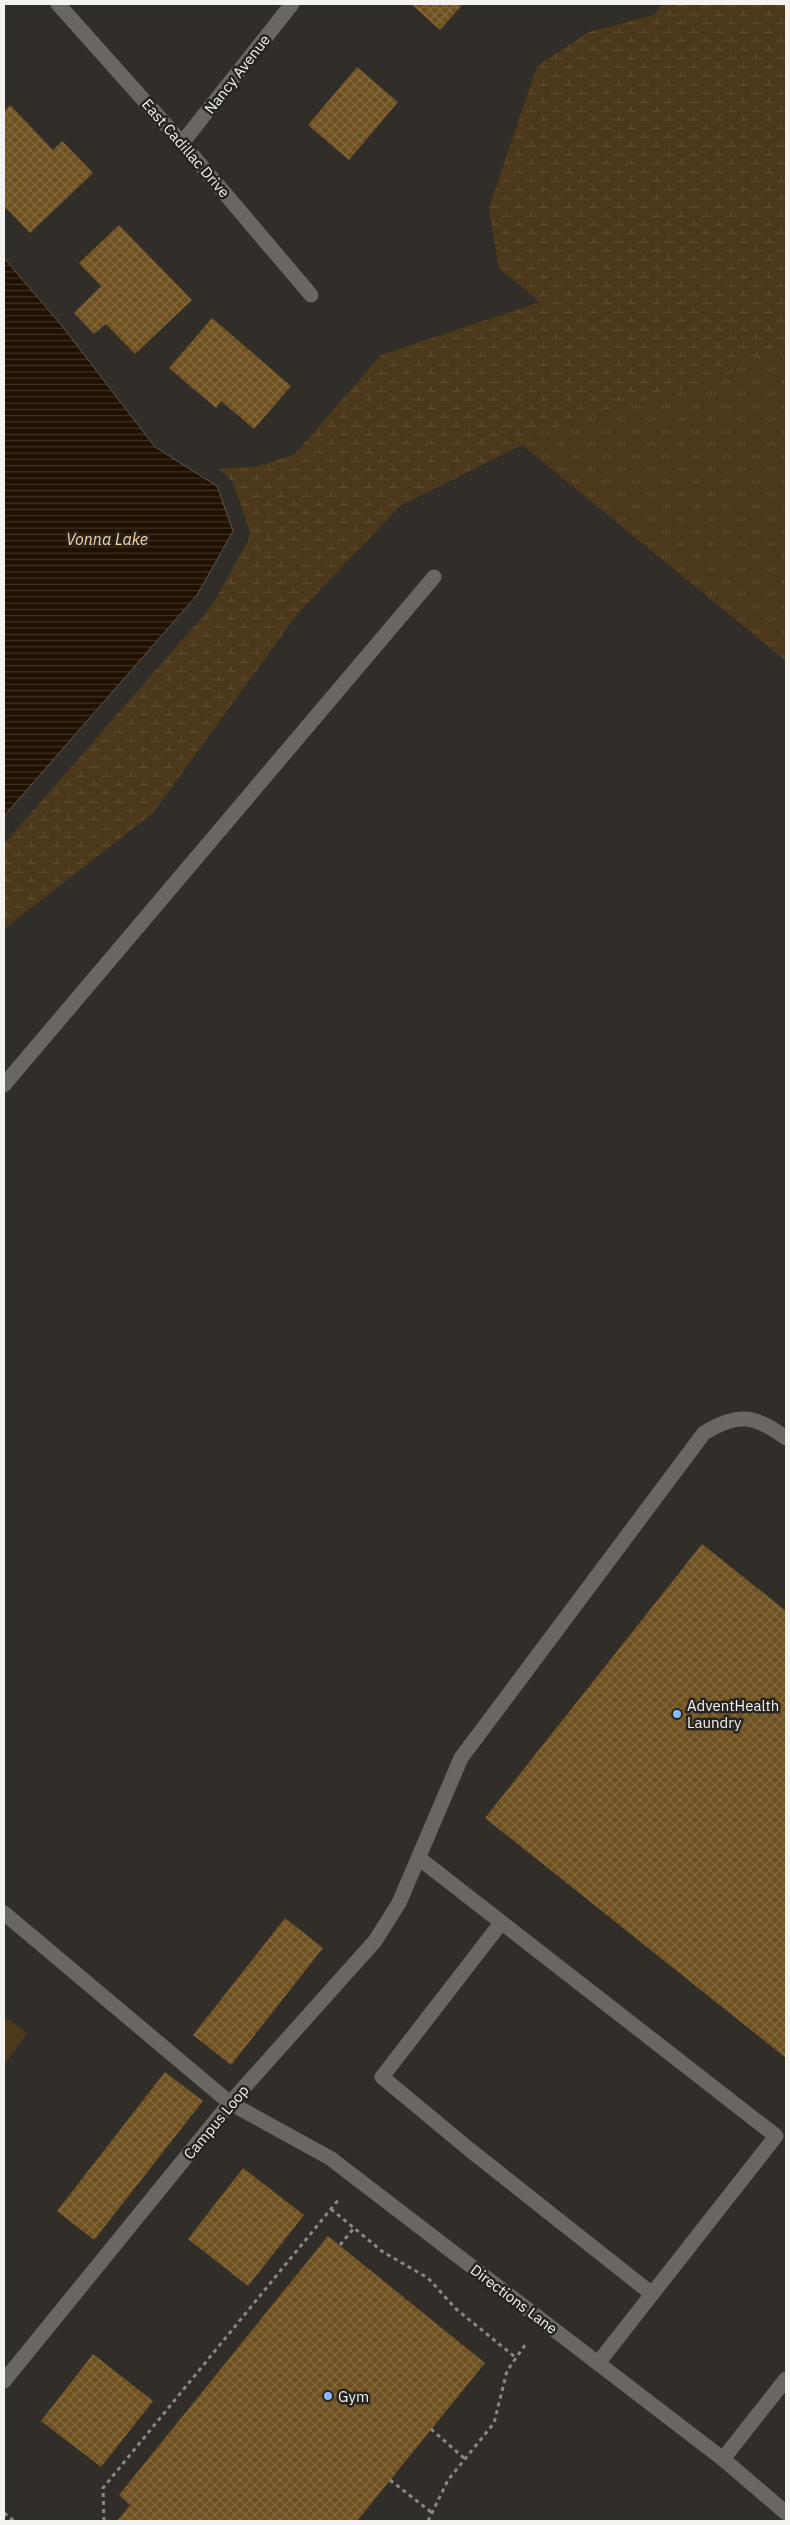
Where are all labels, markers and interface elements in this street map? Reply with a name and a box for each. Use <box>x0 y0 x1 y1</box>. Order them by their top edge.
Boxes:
street label: Nancy Avenue <box>200 30 274 118</box>
street label: East Cadillac Drive <box>138 95 234 201</box>
water label: Vonna Lake <box>66 529 148 549</box>
place label: AdventHealth Laundry <box>687 1696 779 1732</box>
marker: AdventHealth Laundry <box>671 1708 683 1720</box>
street label: Campus Loop <box>179 2081 253 2163</box>
street label: Directions Lane <box>467 2260 561 2338</box>
place label: Gym <box>338 2387 369 2406</box>
marker: Gym <box>322 2390 334 2402</box>

